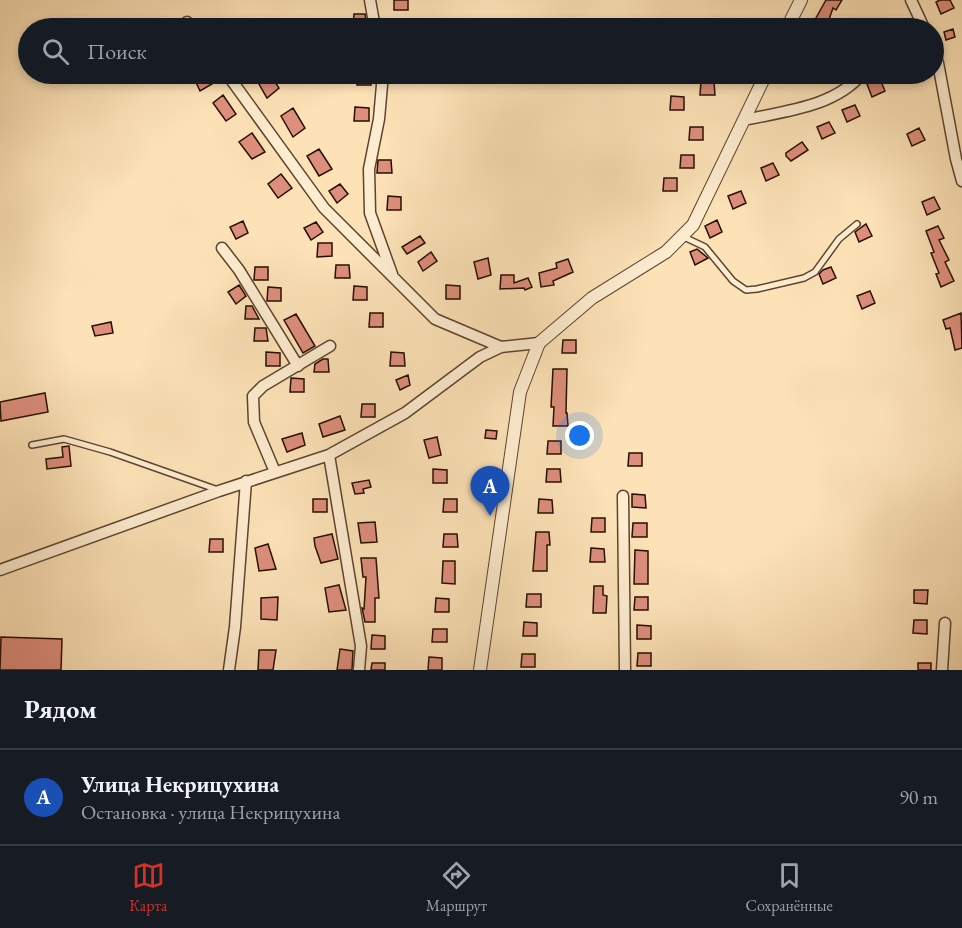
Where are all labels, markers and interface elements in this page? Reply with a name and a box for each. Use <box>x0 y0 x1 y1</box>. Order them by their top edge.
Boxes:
search box <box>18 18 944 84</box>
icon: search <box>39 35 72 68</box>
text: Поиск <box>87 37 147 66</box>
your location <box>565 421 594 450</box>
pin: A <box>470 466 510 516</box>
text: Рядом <box>24 692 97 726</box>
text: Улица Некрицухина <box>81 770 279 799</box>
text: A <box>36 784 51 810</box>
text: 90 m <box>899 784 938 810</box>
text: Остановка · улица Некрицухина <box>81 799 340 825</box>
tab: Карта <box>129 859 167 916</box>
tab: Маршрут <box>426 859 487 916</box>
tab: Сохранённые <box>746 859 833 916</box>

